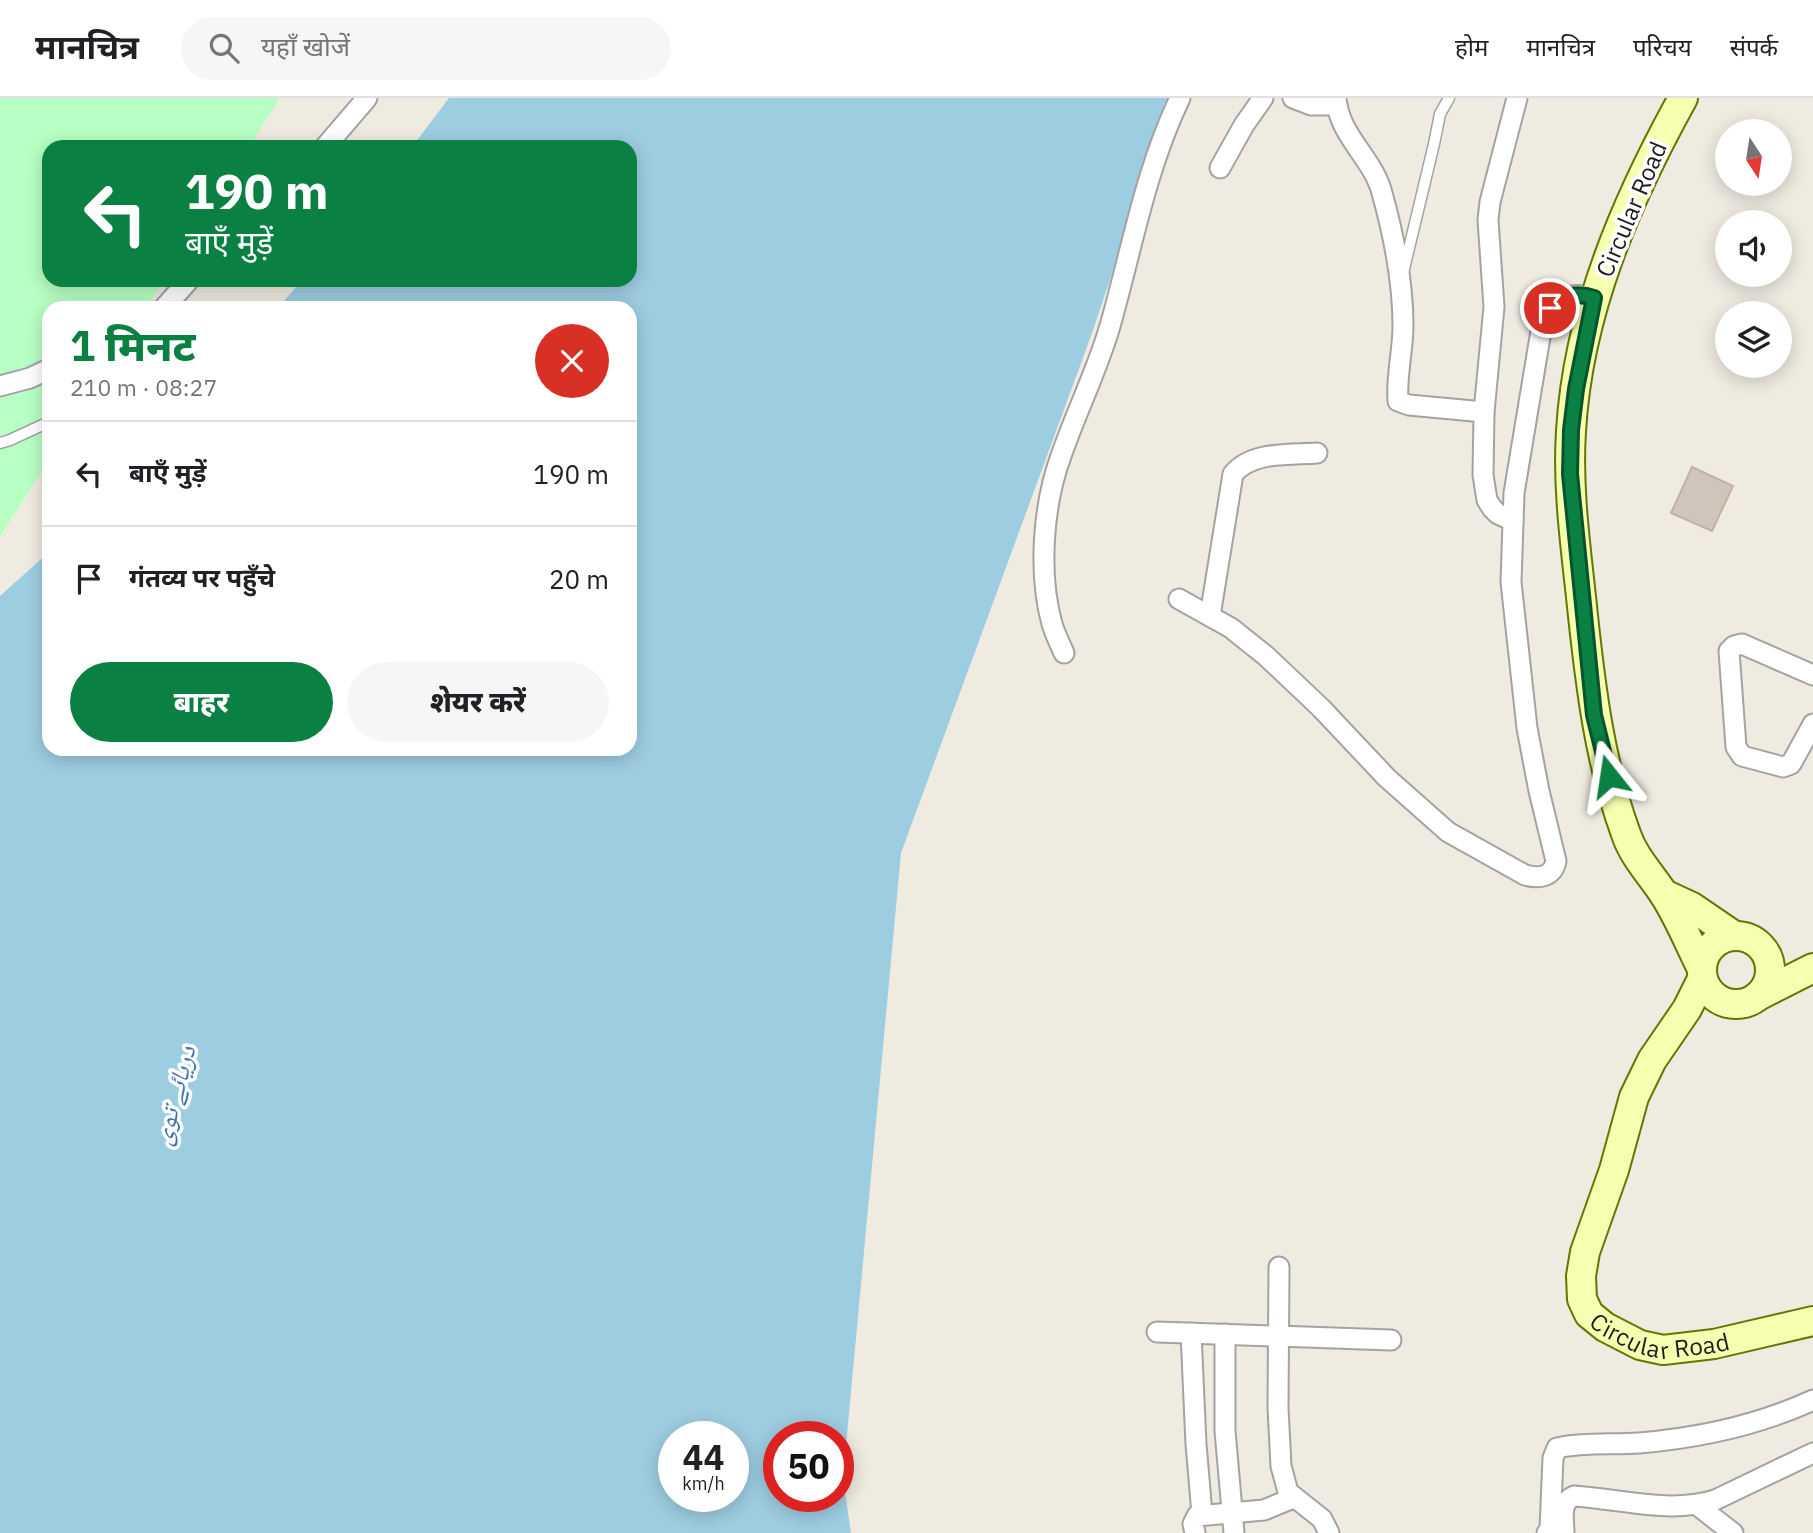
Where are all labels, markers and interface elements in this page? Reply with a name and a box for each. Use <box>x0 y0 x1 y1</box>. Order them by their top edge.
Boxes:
search box <box>181 17 671 80</box>
text: मानचित्र <box>35 25 139 68</box>
icon: search <box>205 29 243 67</box>
text: यहाँ खोजें <box>261 29 350 63</box>
text: होम <box>1455 31 1488 63</box>
text: मानचित्र <box>1526 31 1595 63</box>
text: परिचय <box>1633 31 1692 63</box>
text: संपर्क <box>1730 31 1778 63</box>
north arrow <box>1715 119 1792 196</box>
map controls <box>1715 119 1792 378</box>
street label: Circular Road <box>1588 136 1674 282</box>
text: 190 m <box>185 159 329 222</box>
icon: left <box>70 168 161 259</box>
button: sound <box>1715 210 1792 287</box>
text: बाएँ मुड़ें <box>185 221 273 263</box>
pin <box>1520 278 1580 338</box>
icon: arrive <box>1531 289 1569 327</box>
button: layers <box>1715 301 1792 378</box>
text: 1 मिनट <box>70 318 196 373</box>
button: close <box>535 324 609 398</box>
text: 210 m · 08:27 <box>70 372 217 402</box>
icon: left <box>70 455 108 493</box>
text: बाएँ मुड़ें <box>129 455 206 489</box>
text: 190 m <box>533 457 609 491</box>
icon: arrive <box>70 560 108 598</box>
text: गंतव्य पर पहुँचे <box>129 560 275 594</box>
text: 20 m <box>549 562 609 596</box>
button: बाहर <box>70 662 333 742</box>
button: शेयर करें <box>347 662 609 742</box>
position arrow <box>1572 739 1646 813</box>
water label: دریائے توی <box>143 1041 203 1148</box>
street label: Circular Road <box>1583 1305 1732 1366</box>
speed limit sign: 50 <box>763 1421 854 1512</box>
text: 44 <box>682 1434 725 1480</box>
text: km/h <box>682 1472 725 1495</box>

